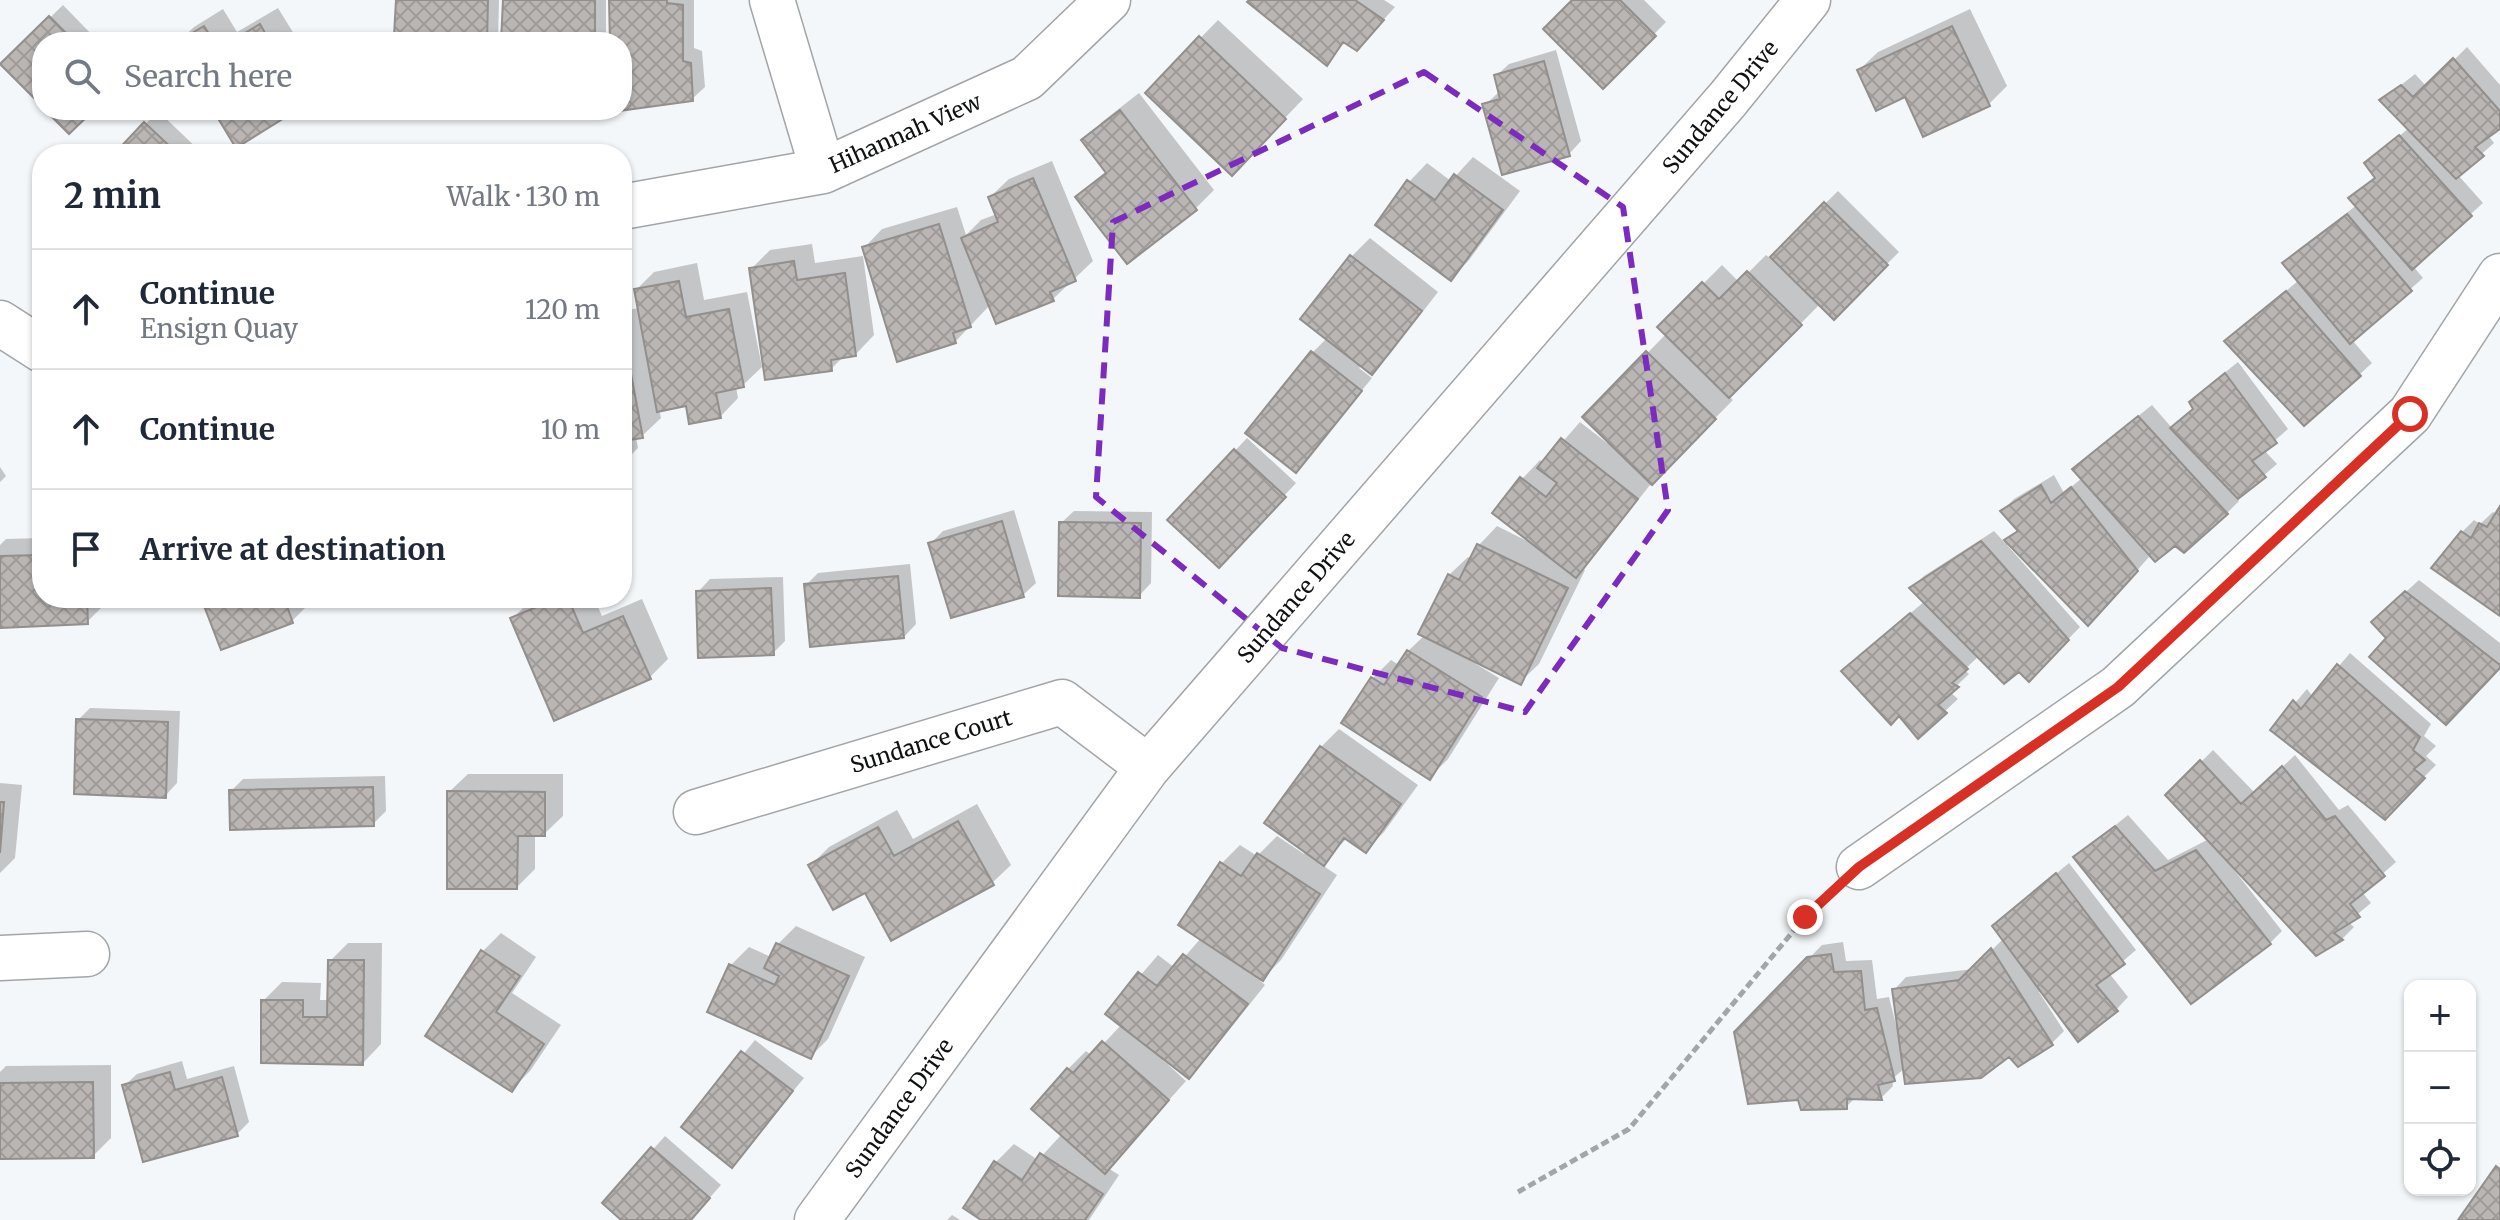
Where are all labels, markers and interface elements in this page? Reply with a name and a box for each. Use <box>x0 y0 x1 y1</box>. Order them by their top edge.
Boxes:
search box <box>32 32 632 120</box>
street label: Sundance Drive <box>1656 35 1784 179</box>
icon: search <box>60 54 104 98</box>
text: Search here <box>124 57 292 95</box>
street label: Hihannah View <box>825 87 986 179</box>
text: 2 min <box>64 175 161 217</box>
text: Walk · 130 m <box>447 180 600 213</box>
text: Continue <box>140 274 275 312</box>
icon: ahead <box>64 287 108 331</box>
text: 120 m <box>525 293 600 326</box>
text: Ensign Quay <box>140 312 298 345</box>
route start <box>2392 396 2428 432</box>
icon: ahead <box>64 407 108 451</box>
text: Continue <box>140 410 275 448</box>
text: 10 m <box>541 413 600 446</box>
street label: Sundance Drive <box>1231 525 1361 669</box>
icon: arrive <box>64 527 108 571</box>
text: Arrive at destination <box>140 530 446 568</box>
street label: Sundance Court <box>847 703 1016 779</box>
route end <box>1787 899 1823 935</box>
map controls <box>2404 980 2476 1196</box>
button: + <box>2404 980 2476 1052</box>
street label: Sundance Drive <box>839 1033 959 1183</box>
button: − <box>2404 1052 2476 1124</box>
button: locate <box>2404 1124 2476 1196</box>

